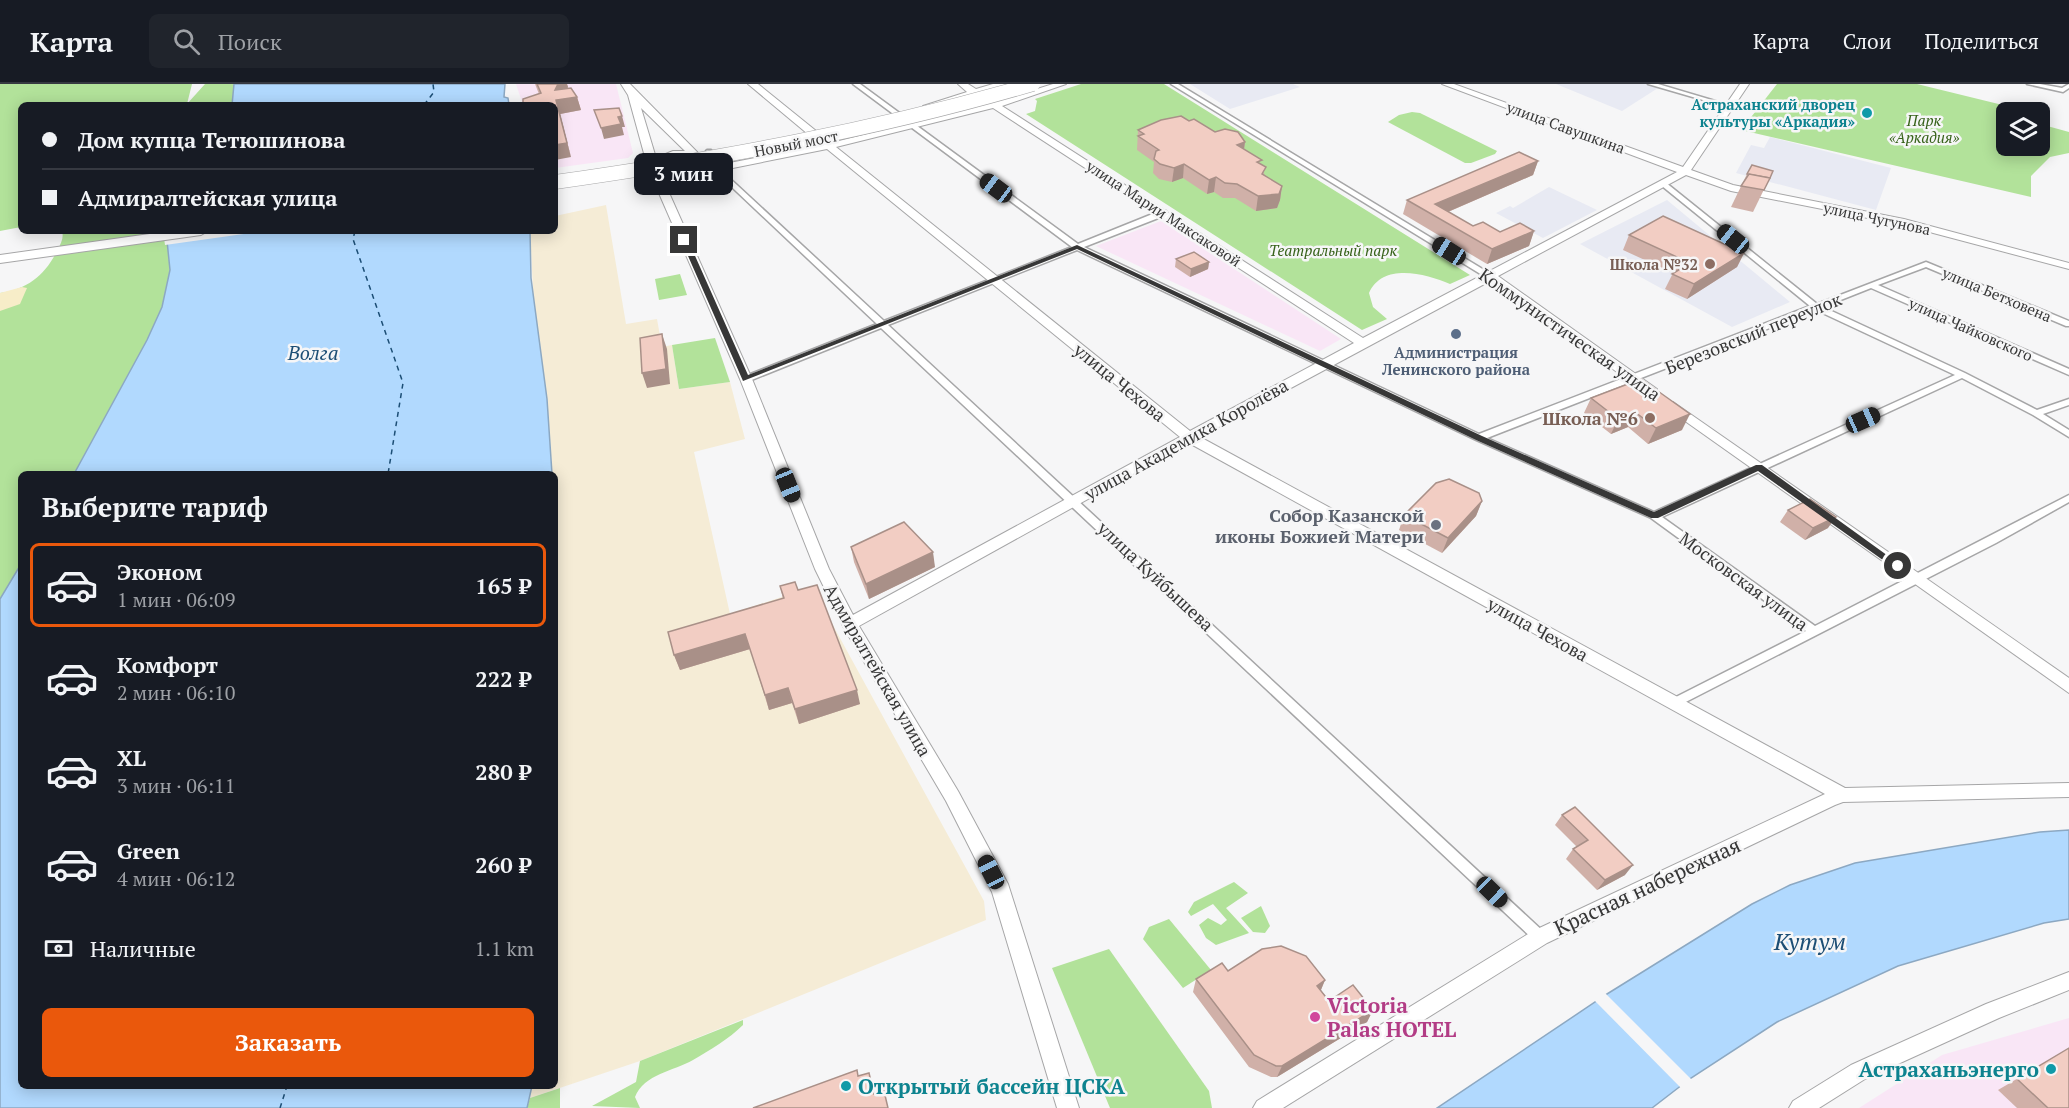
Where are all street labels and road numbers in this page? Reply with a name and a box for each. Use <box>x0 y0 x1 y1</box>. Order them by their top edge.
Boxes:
street label: улица Савушкина <box>1503 96 1628 158</box>
street label: Новый мост <box>753 125 840 161</box>
street label: улица Марии Максаковой <box>1082 155 1245 271</box>
street label: улица Чугунова <box>1821 197 1933 239</box>
street label: Коммунистическая улица <box>1475 262 1665 406</box>
street label: улица Бетховена <box>1938 262 2055 326</box>
street label: Березовский переулок <box>1661 286 1845 379</box>
street label: улица Чайковского <box>1905 292 2036 365</box>
street label: улица Чехова <box>1068 337 1171 427</box>
street label: улица Академика Королёва <box>1079 373 1292 506</box>
street label: улица Куйбышева <box>1092 515 1219 636</box>
street label: Московская улица <box>1675 526 1813 636</box>
street label: Адмиралтейская улица <box>819 579 937 761</box>
street label: улица Чехова <box>1482 591 1593 667</box>
street label: Красная набережная <box>1549 830 1745 942</box>

